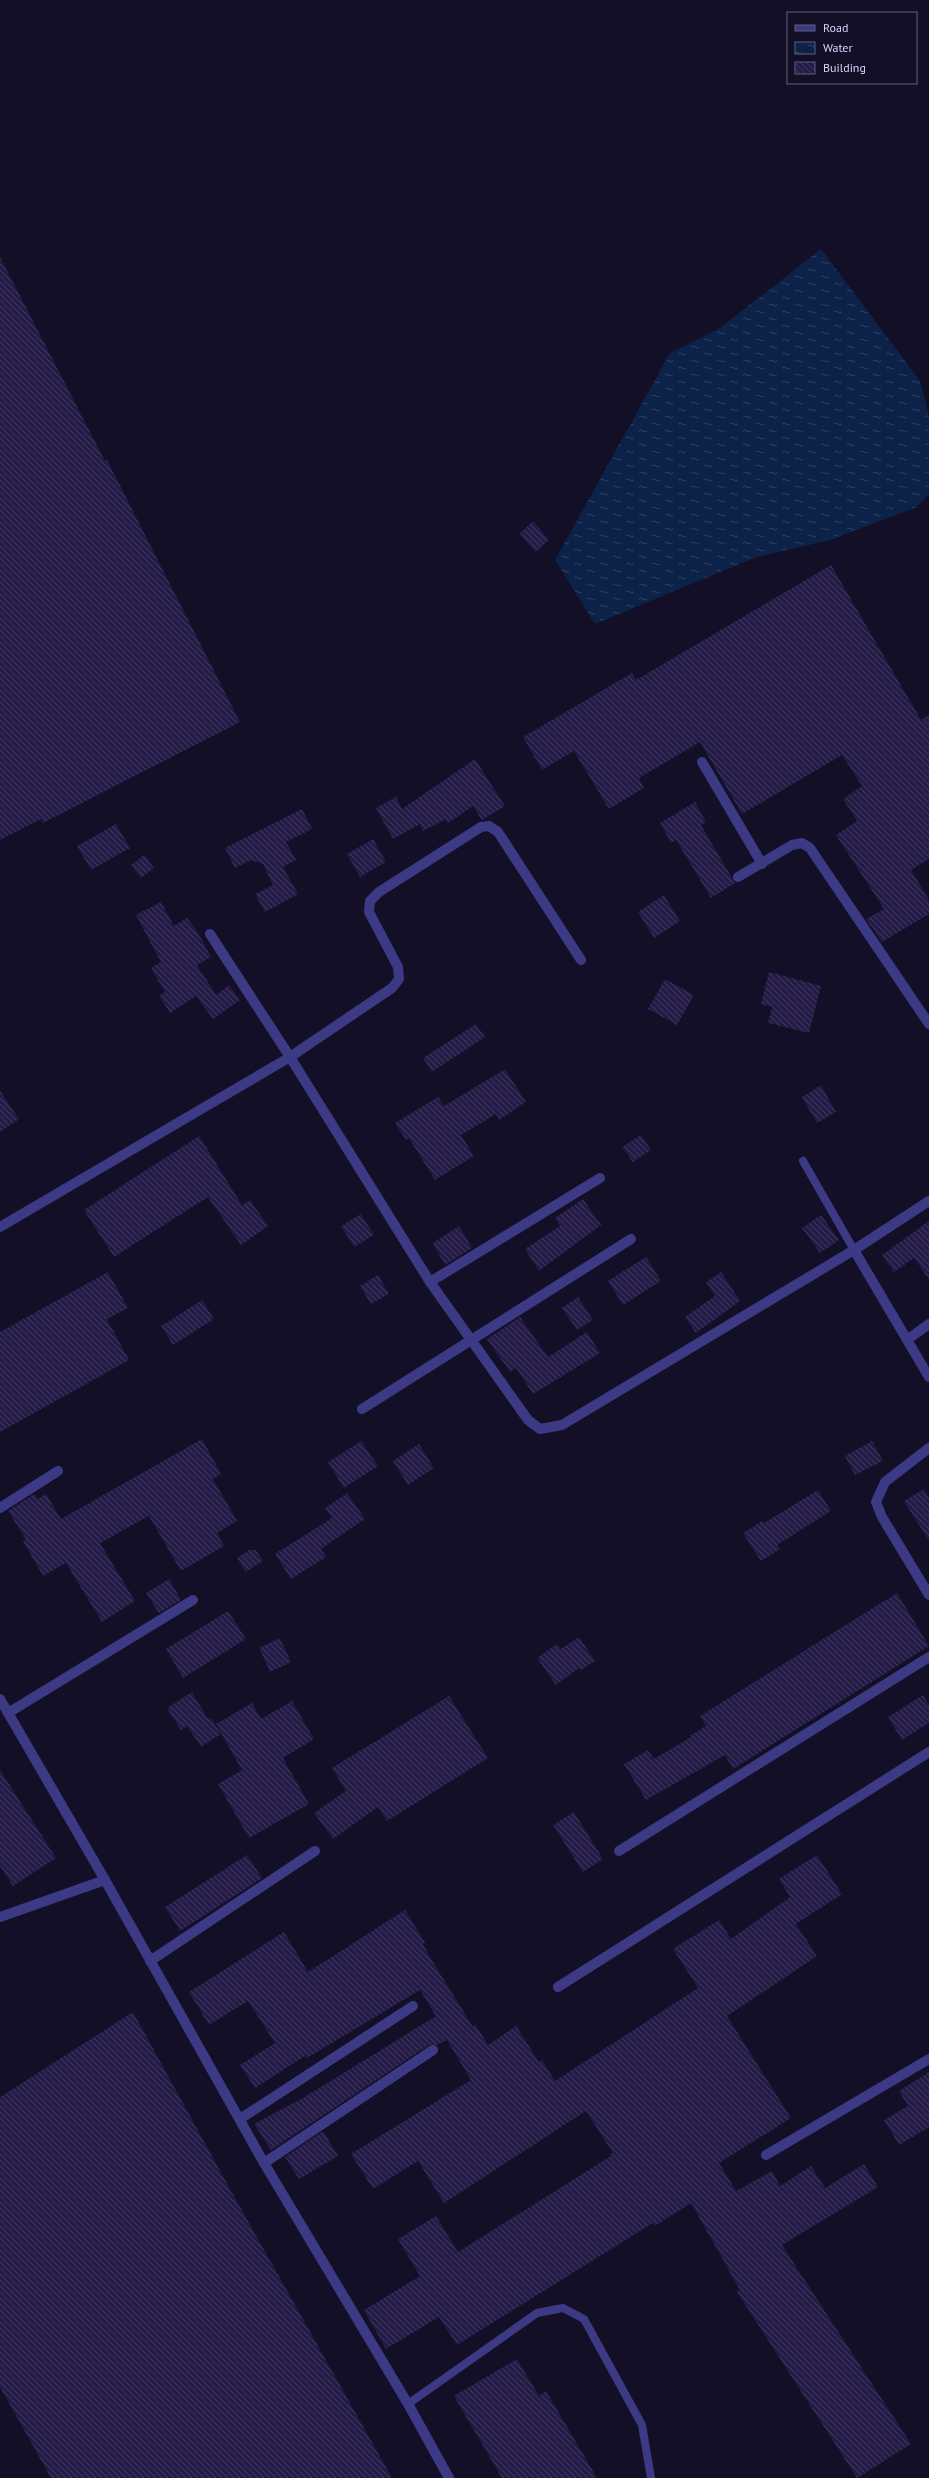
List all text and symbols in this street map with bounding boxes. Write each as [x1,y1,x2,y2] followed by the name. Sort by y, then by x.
[787,12,917,84] legend
[823,20,848,35] text: Road
[823,40,853,55] text: Water
[823,60,866,75] text: Building

